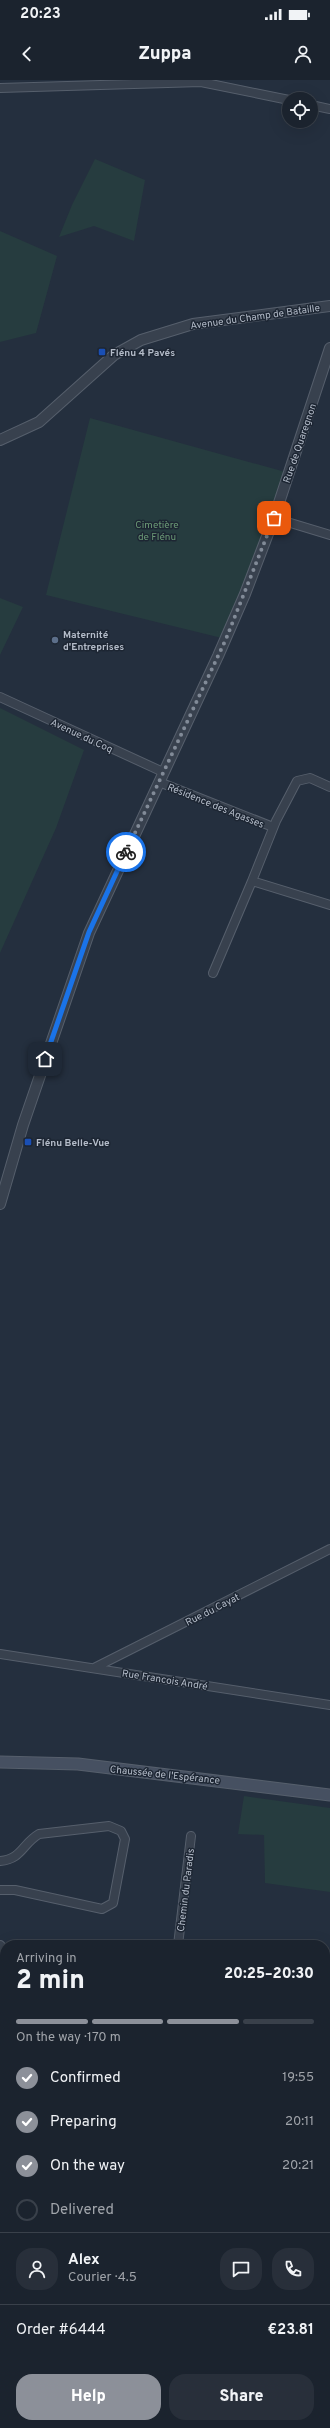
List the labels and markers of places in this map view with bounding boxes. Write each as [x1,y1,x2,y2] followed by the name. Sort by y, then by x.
[97,347,107,357] marker: Flénu 4 Pavés
[110,347,175,360] place label: Flénu 4 Pavés
[257,501,291,535] pin
[63,629,124,654] place label: Maternité d'Entreprises
[50,635,60,645] marker: Maternité d'Entreprises
[28,1042,62,1076] pin
[23,1137,33,1147] marker: Flénu Belle-Vue
[36,1137,110,1150] place label: Flénu Belle-Vue

